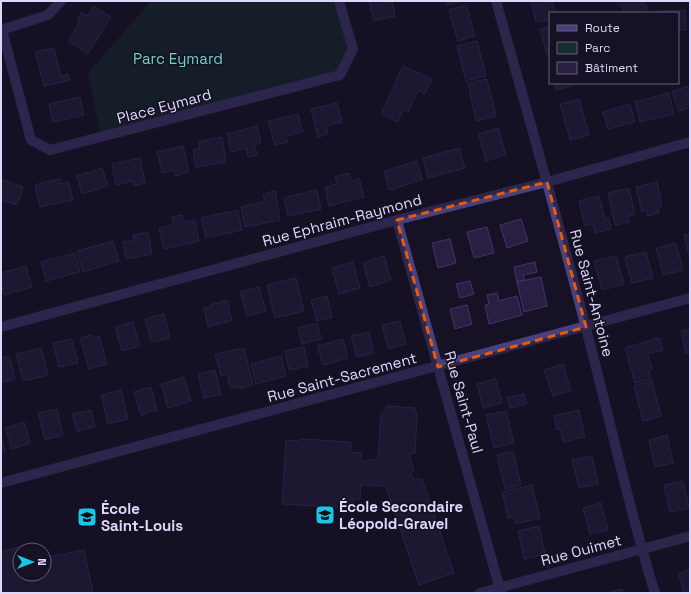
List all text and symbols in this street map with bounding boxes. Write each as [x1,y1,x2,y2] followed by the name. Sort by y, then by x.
[549,12,679,84] legend
[585,20,620,36] text: Route
[585,40,610,56] text: Parc
[133,49,223,68] park label: Parc Eymard
[585,60,638,76] text: Bâtiment
[115,84,213,128] street label: Place Eymard
[260,190,424,250] street label: Rue Ephraim-Raymond
[566,227,618,359] street label: Rue Saint-Antoine
[265,348,419,406] street label: Rue Saint-Sacrement
[440,349,488,455] street label: Rue Saint-Paul
[339,497,464,533] place label: École Secondaire Léopold-Gravel
[101,499,183,535] place label: École Saint-Louis
[314,504,336,526] school or university icon: École Secondaire Léopold-Gravel
[76,506,98,528] school or university icon: École Saint-Louis
[539,530,623,570] street label: Rue Ouimet
[12,542,52,582] north arrow
[35,558,49,566] text: N

